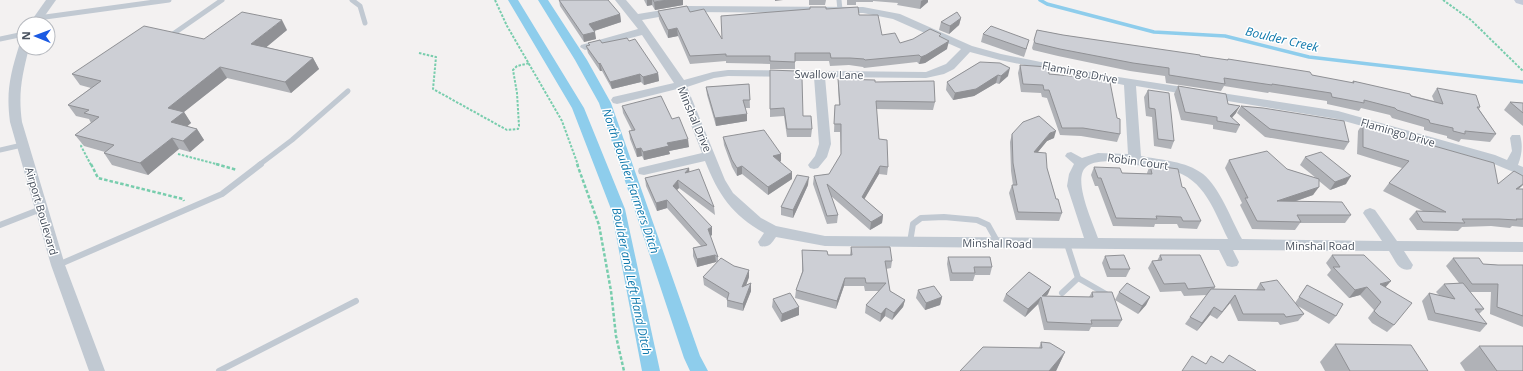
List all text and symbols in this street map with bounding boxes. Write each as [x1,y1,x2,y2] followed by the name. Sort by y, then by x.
[16,16,56,56] north arrow
[1244,22,1321,56] water label: Boulder Creek
[18,31,33,40] text: N
[1041,57,1119,87] street label: Flamingo Drive
[794,66,864,82] street label: Swallow Lane
[674,84,716,154] street label: Minshal Drive
[598,106,664,256] water label: North Boulder Farmers Ditch
[1359,114,1437,150] street label: Flamingo Drive
[1107,149,1169,173] street label: Robin Court
[22,165,62,257] street label: Airport Boulevard
[608,206,656,356] water label: Boulder and Left Hand Ditch
[962,235,1032,251] street label: Minshal Road
[1285,238,1355,253] street label: Minshal Road

